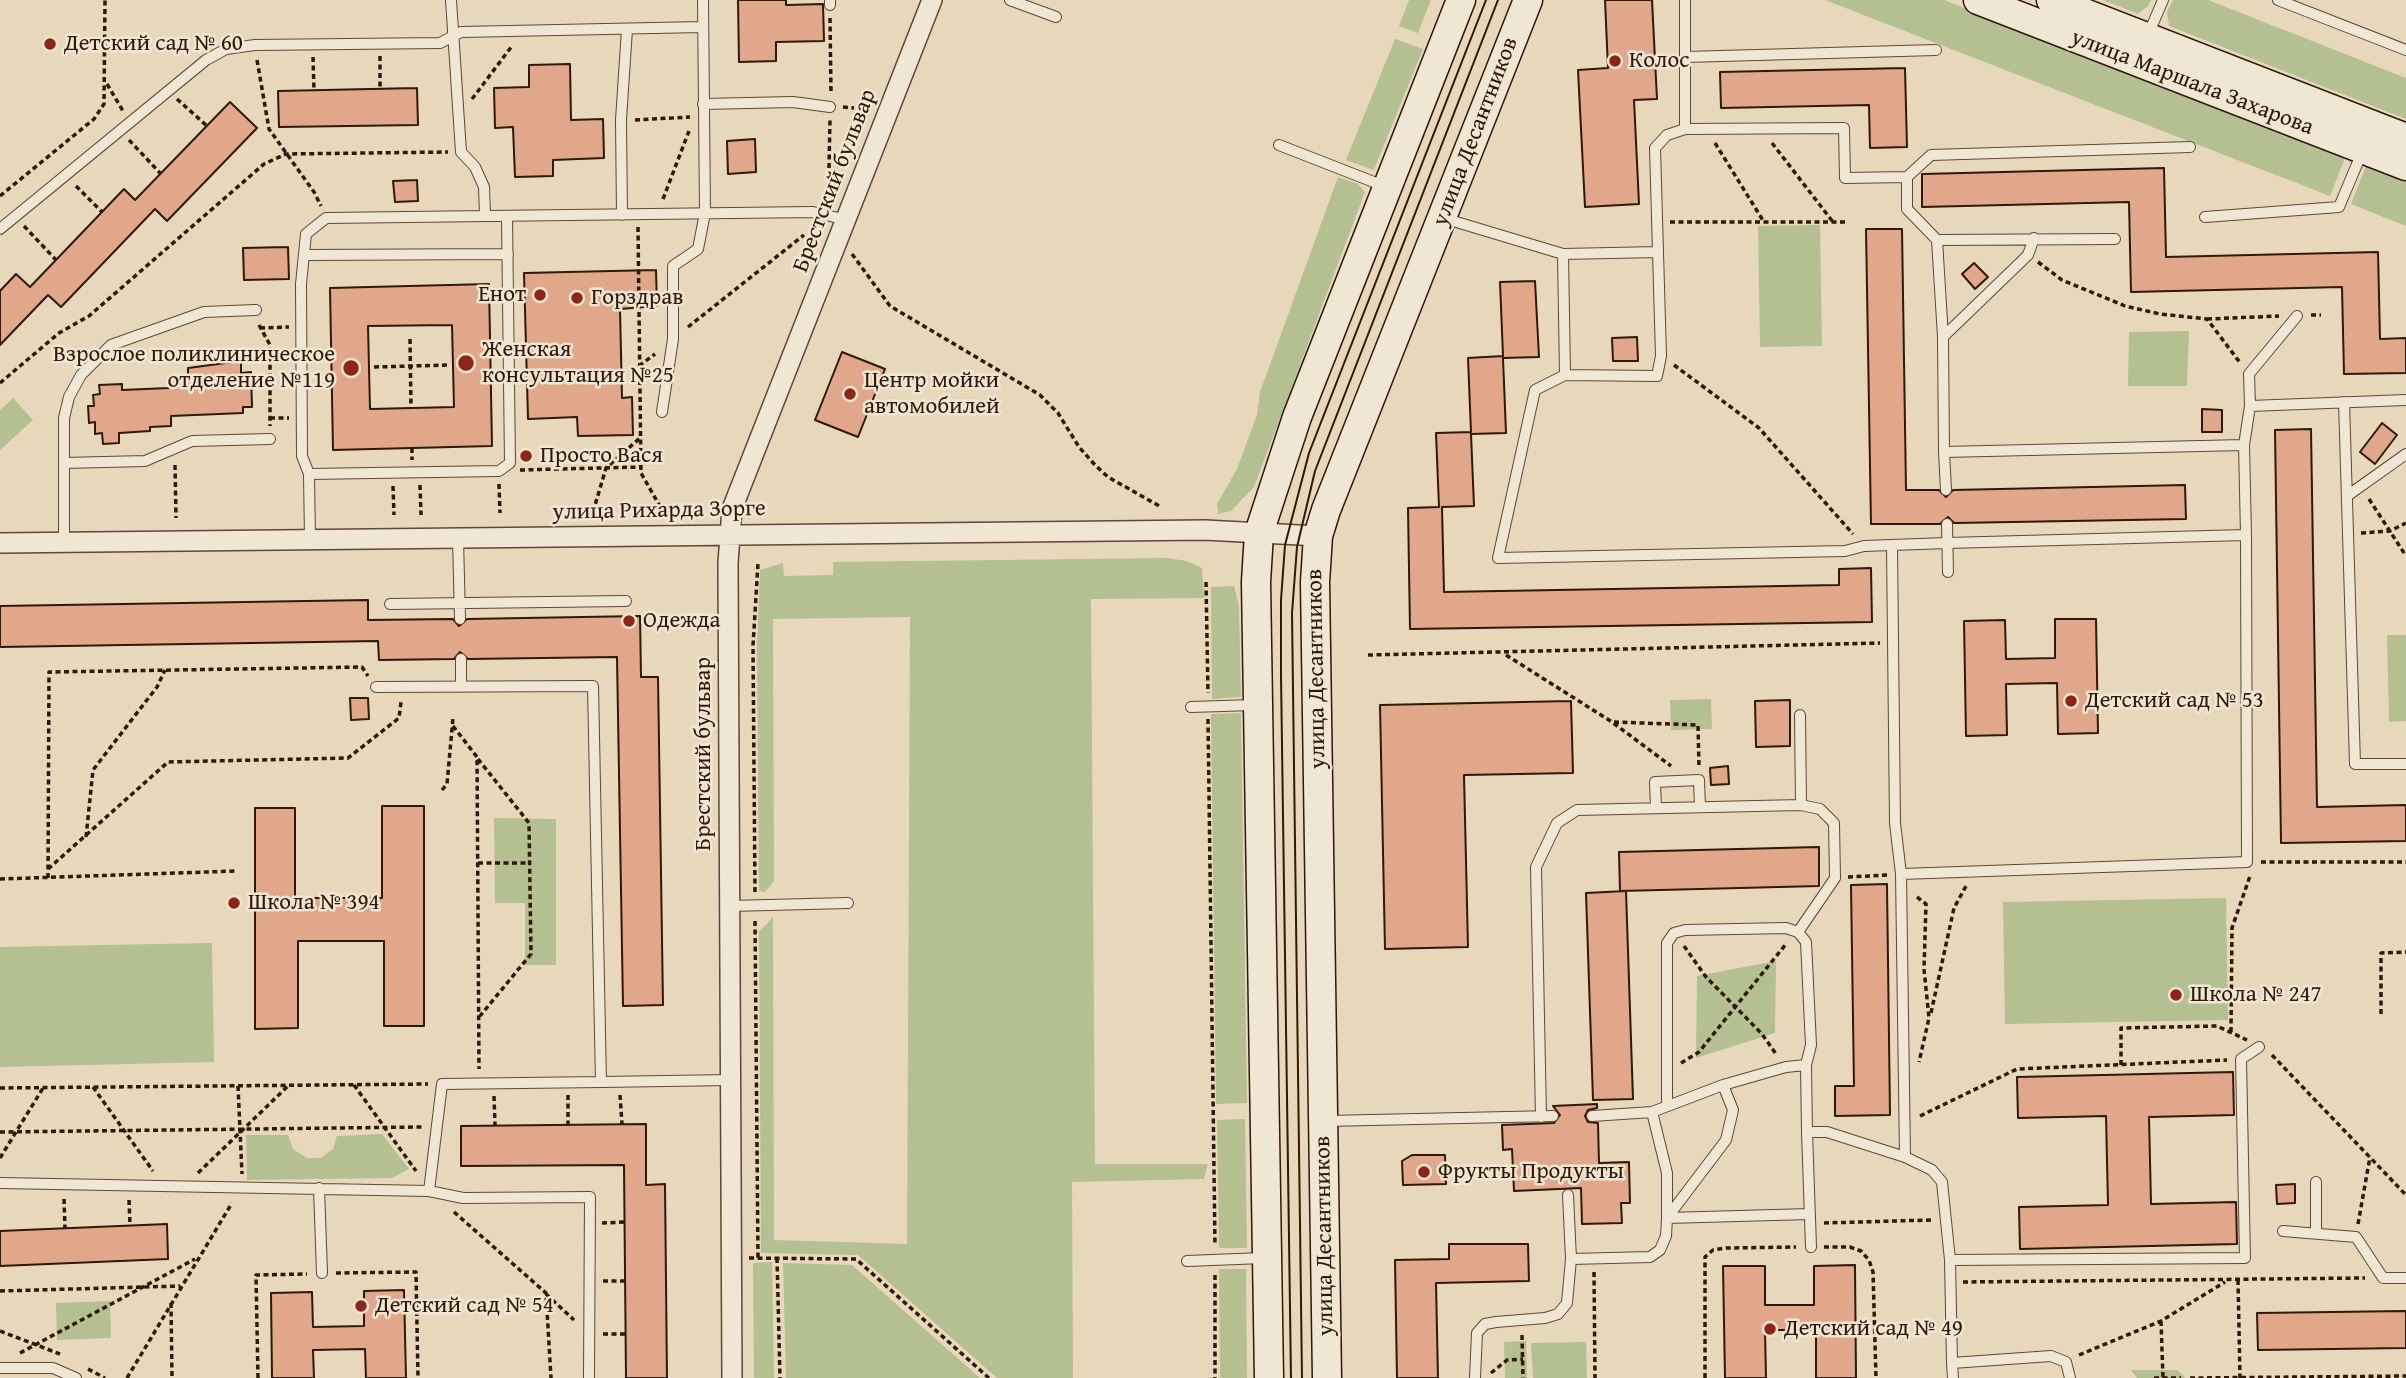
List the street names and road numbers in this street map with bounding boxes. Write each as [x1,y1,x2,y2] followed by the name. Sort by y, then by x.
[2067,24,2317,142] street label: улица Маршала Захарова
[1427,34,1525,230] street label: улица Десантников
[787,86,883,276] street label: Брестский бульвар
[552,495,766,527] street label: улица Рихарда Зорге
[1301,569,1333,769] street label: улица Десантников
[690,657,718,851] street label: Брестский бульвар
[1309,1136,1341,1336] street label: улица Десантников

